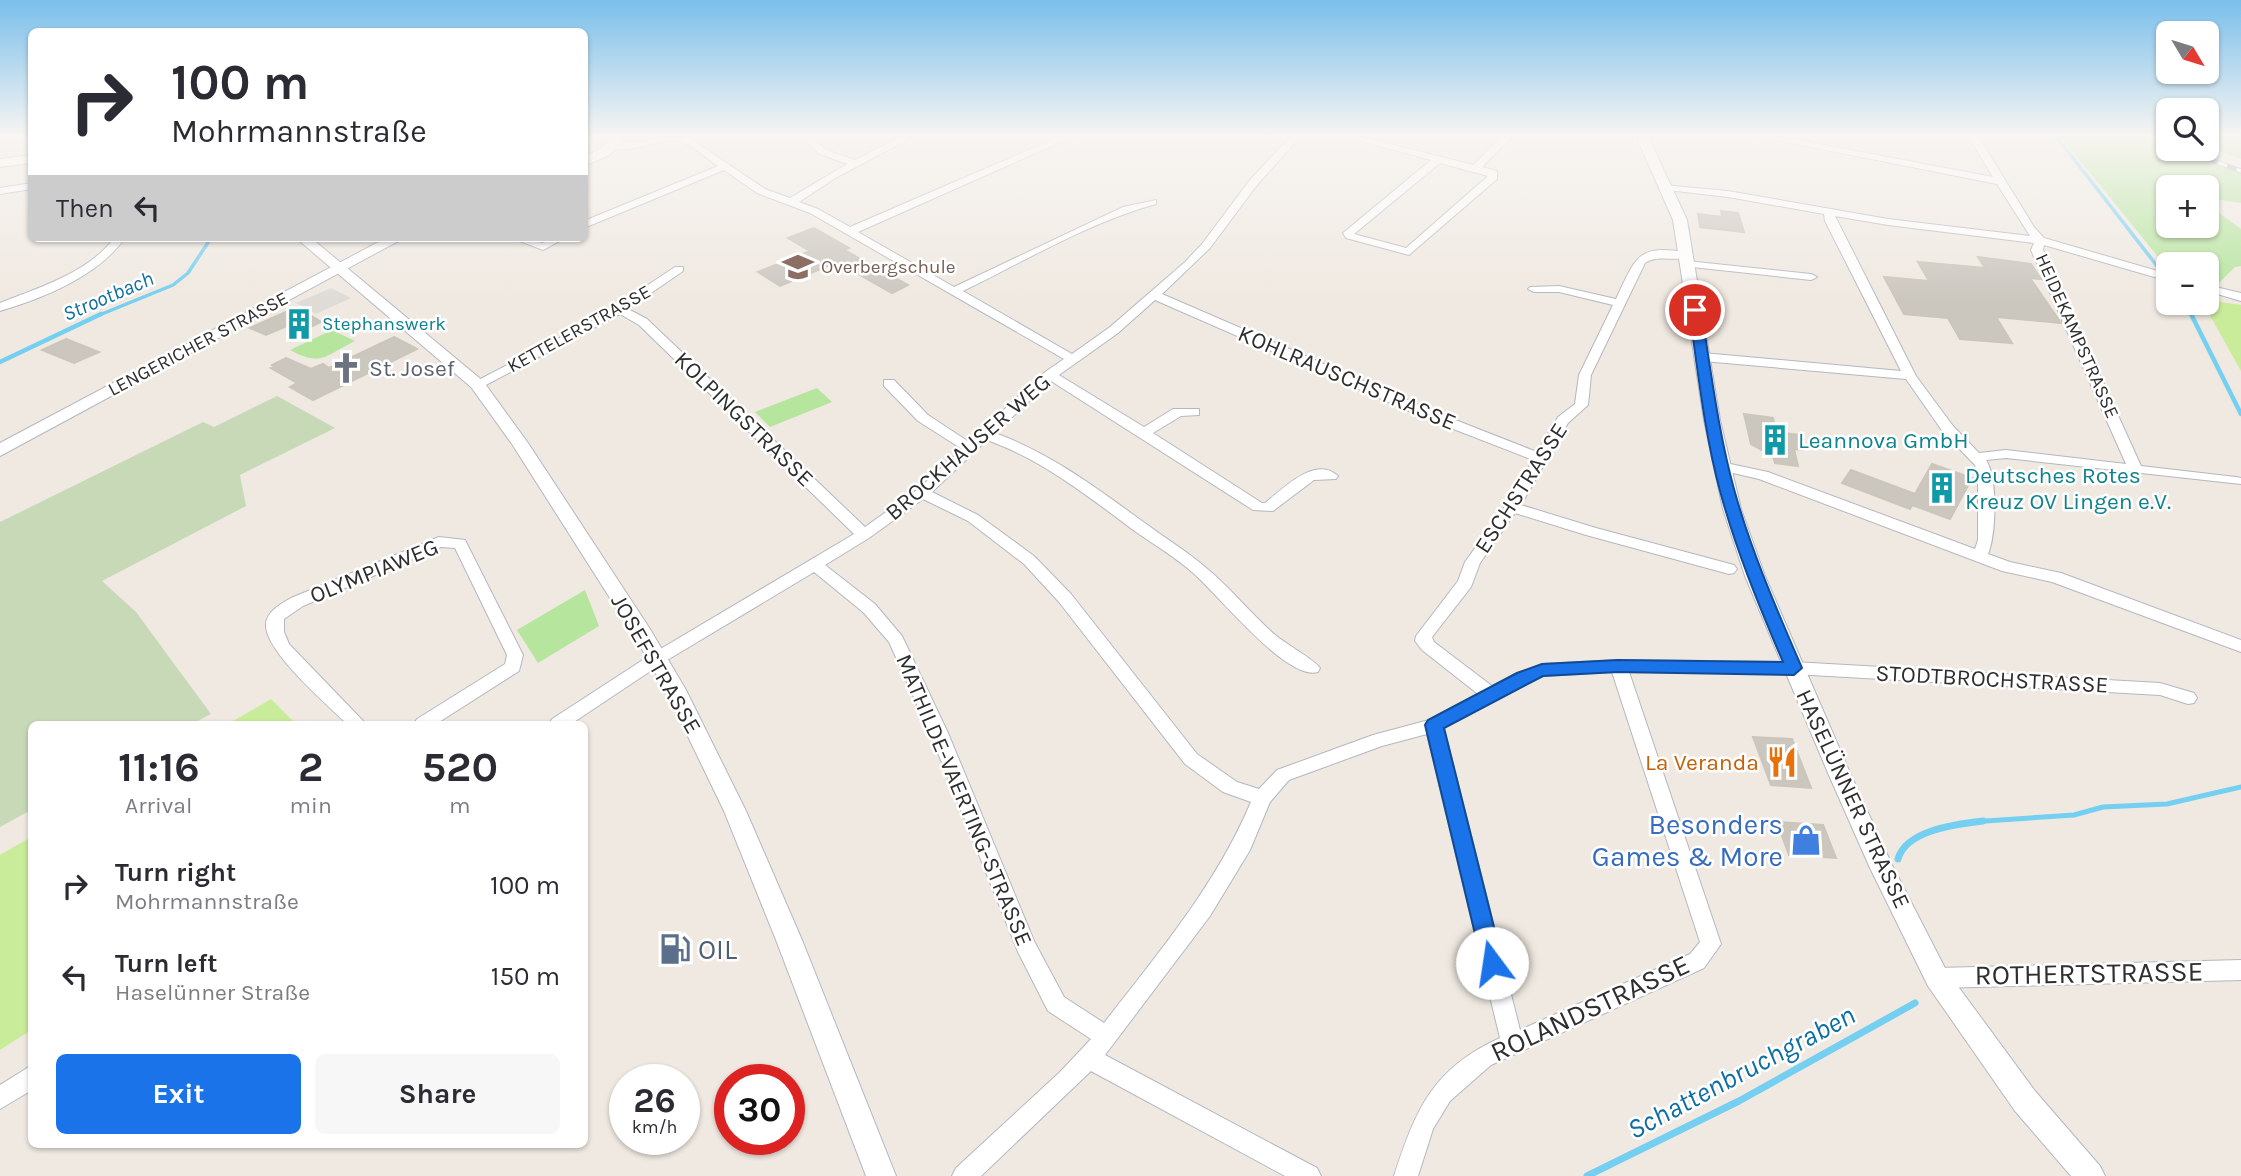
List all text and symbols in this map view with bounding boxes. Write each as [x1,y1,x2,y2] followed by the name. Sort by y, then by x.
[2156,21,2219,84] north arrow
[2156,21,2219,315] map controls
[171,54,309,111] text: 100 m
[56,56,147,147] icon: right
[2156,98,2219,161] button: search
[171,113,427,150] text: Mohrmannstraße
[2156,175,2219,238] button: +
[128,189,166,227] icon: left
[56,193,114,224] text: Then
[781,250,815,284] school or university icon: Overbergschule
[2031,250,2123,422] street label: HEIDEKAMPSTRASSE
[2156,252,2219,315] button: −
[821,256,956,278] place label: Overbergschule
[59,266,157,326] water label: Strootbach
[1665,280,1725,340] pin
[504,281,654,377] street label: KETTELERSTRASSE
[104,287,292,401] street label: LENGERICHER STRASSE
[1676,291,1714,329] icon: arrive
[282,307,316,341] building icon: Stephanswerk
[322,313,446,335] place label: Stephanswerk
[1234,320,1460,436] street label: KOHLRAUSCHSTRASSE
[669,346,819,492] street label: KOLPINGSTRASSE
[329,351,363,385] church icon: St. Josef
[369,355,455,382] place label: St. Josef
[880,368,1056,526] street label: BROCKHAUSER WEG
[1469,418,1573,558] street label: ESCHSTRASSE
[1758,423,1792,457] building icon: Leannova GmbH
[1798,427,1969,454] place label: Leannova GmbH
[1965,462,2171,515] place label: Deutsches Rotes Kreuz OV Lingen e.V.
[1925,471,1959,505] building icon: Deutsches Rotes Kreuz OV Lingen e.V.
[306,533,442,609] street label: OLYMPIAWEG
[605,589,707,739] street label: JOSEFSTRASSE
[890,650,1038,950] street label: MATHILDE-VAERTING-STRASSE
[1875,659,2109,699] street label: STODTBROCHSTRASSE
[1790,685,1916,913] street label: HASELÜNNER STRASSE
[118,742,200,792] text: 11:16
[298,742,323,792] text: 2
[422,742,498,792] text: 520
[1765,745,1799,779] restaurant icon: La Veranda
[1645,749,1759,776] place label: La Veranda
[125,792,192,819] text: Arrival
[290,792,332,819] text: min
[449,792,471,819] text: m
[1592,808,1783,873] place label: Besonders Games & More
[1789,823,1823,857] shop icon: Besonders Games & More
[115,857,236,888] text: Turn right
[56,867,94,905] icon: right
[490,870,560,901] text: 100 m
[115,888,299,915] text: Mohrmannstraße
[1455,926,1529,1000] position arrow
[658,932,692,966] fuel station icon: OIL
[698,933,737,966] place label: OIL
[1485,947,1695,1069] street label: ROLANDSTRASSE
[115,948,217,979] text: Turn left
[1974,955,2204,991] street label: ROTHERTSTRASSE
[56,958,94,996] icon: left
[491,961,560,992] text: 150 m
[115,979,310,1006] text: Haselünner Straße
[1621,998,1861,1146] water label: Schattenbruchgraben
[56,1054,301,1134] button: Exit
[315,1054,560,1134] button: Share
[714,1064,805,1155] speed limit sign: 30
[633,1080,676,1121] text: 26
[632,1116,677,1138] text: km/h

